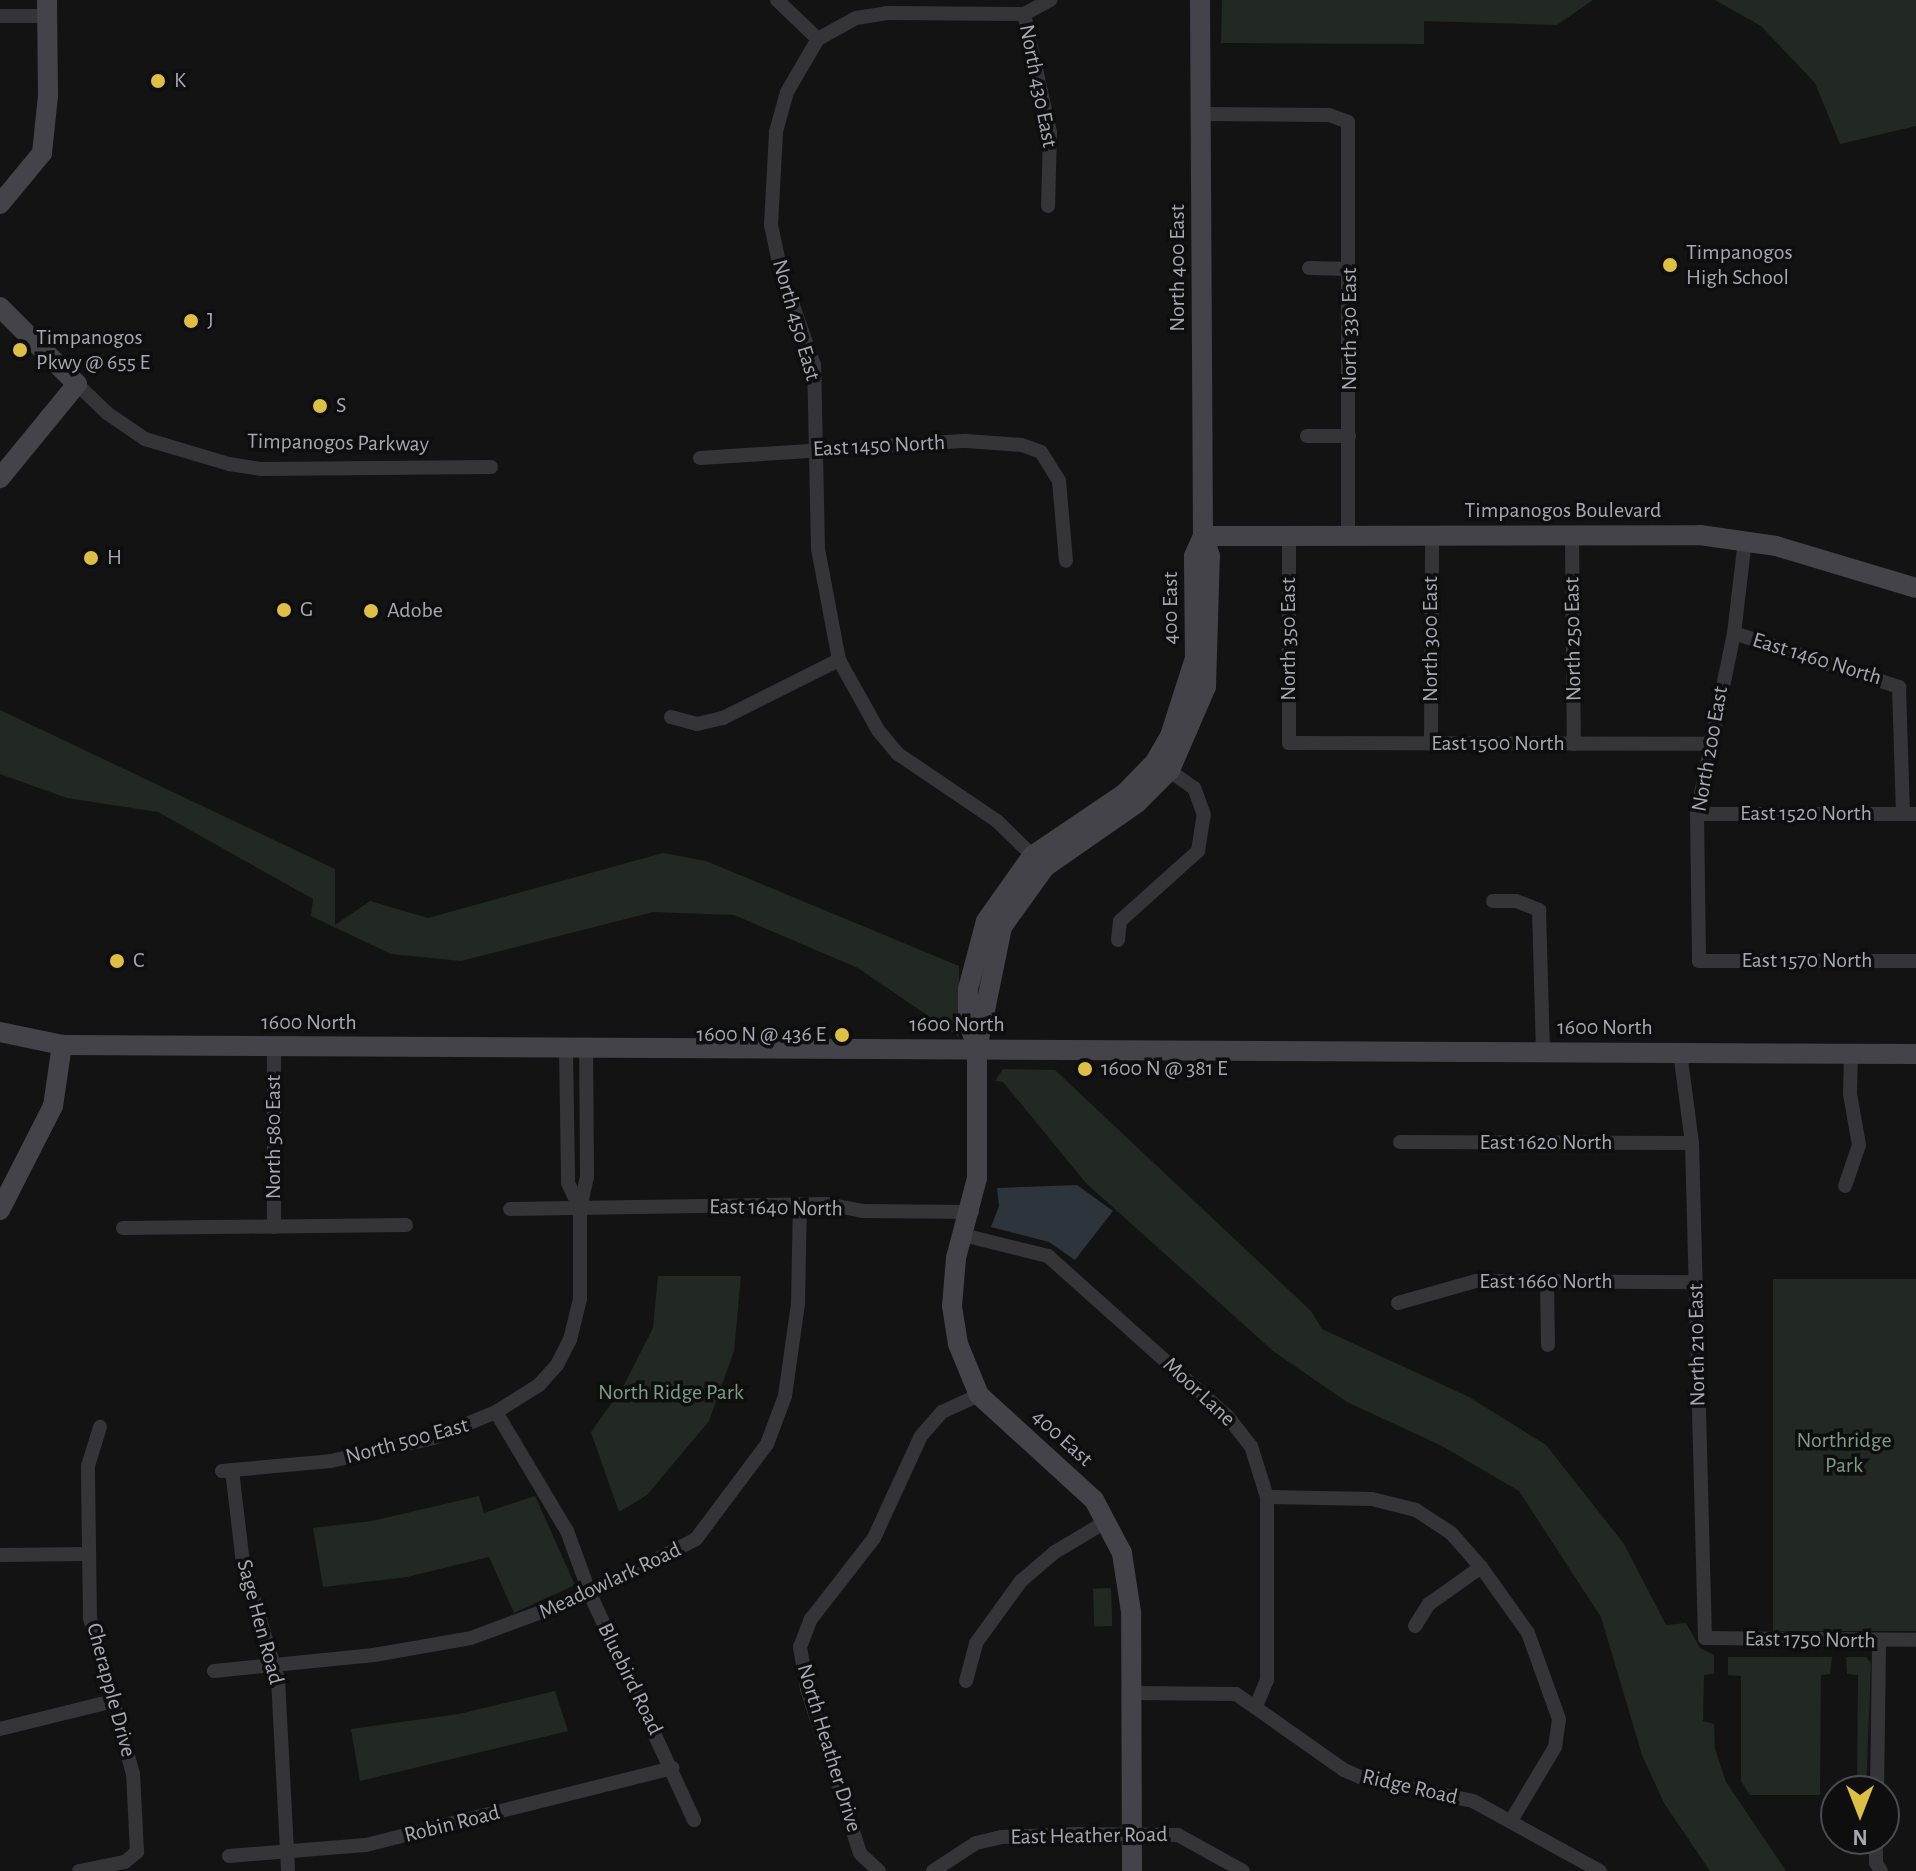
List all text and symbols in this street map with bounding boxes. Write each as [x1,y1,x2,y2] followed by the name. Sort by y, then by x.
[1013,22,1063,150] street label: North 430 East
[174,68,186,94] place label: K
[149,72,167,90] marker: K
[1165,204,1191,332] street label: North 400 East
[1686,239,1793,290] place label: Timpanogos High School
[766,256,826,384] street label: North 450 East
[1661,256,1679,274] marker: Timpanogos High School
[1337,267,1363,391] street label: North 330 East
[207,308,214,334] place label: J
[182,312,200,330] marker: J
[36,324,150,376] place label: Timpanogos Pkwy @ 655 E
[11,341,29,359] marker: Timpanogos Pkwy @ 655 E
[336,393,346,419] place label: S
[311,397,329,415] marker: S
[247,428,429,458] street label: Timpanogos Parkway
[812,429,946,463] street label: East 1450 North
[1465,498,1661,524] street label: Timpanogos Boulevard
[107,545,122,571] place label: H
[82,549,100,567] marker: H
[1158,572,1184,644] street label: 400 East
[1418,576,1444,702] street label: North 300 East
[1276,577,1302,701] street label: North 350 East
[1559,577,1587,701] street label: North 250 East
[300,597,313,623] place label: G
[387,598,443,624] place label: Adobe
[275,601,293,619] marker: G
[362,602,380,620] marker: Adobe
[1749,627,1885,691] street label: East 1460 North
[1686,684,1734,814] street label: North 200 East
[1431,731,1565,757] street label: East 1500 North
[1740,801,1872,827] street label: East 1520 North
[133,948,144,974] place label: C
[1741,948,1873,974] street label: East 1570 North
[108,952,126,970] marker: C
[261,1010,357,1036] street label: 1600 North
[909,1012,1005,1038] street label: 1600 North
[1557,1015,1653,1041] street label: 1600 North
[697,1022,826,1048] place label: 1600 N @ 436 E
[833,1026,851,1044] marker: 1600 N @ 436 E
[1101,1056,1227,1082] place label: 1600 N @ 381 E
[1076,1060,1094,1078] marker: 1600 N @ 381 E
[261,1075,287,1199] street label: North 580 East
[1479,1130,1613,1156] street label: East 1620 North
[709,1194,843,1222] street label: East 1640 North
[1479,1269,1613,1295] street label: East 1660 North
[1683,1283,1711,1407] street label: North 210 East
[1157,1352,1241,1432] street label: Moor Lane
[598,1380,744,1406] park label: North Ridge Park
[1026,1404,1098,1472] street label: 400 East
[343,1412,471,1470] street label: North 500 East
[1796,1427,1892,1478] park label: Northridge Park
[535,1537,685,1625] street label: Meadowlark Road
[231,1557,289,1687] street label: Sage Hen Road
[592,1619,668,1739] street label: Bluebird Road
[80,1620,142,1760] street label: Cherapple Drive
[1744,1626,1876,1654] street label: East 1750 North
[791,1661,867,1835] street label: North Heather Drive
[1360,1763,1460,1811] street label: Ridge Road
[1820,1775,1900,1855] north arrow
[401,1799,503,1849] street label: Robin Road
[1010,1821,1168,1851] street label: East Heather Road
[1852,1826,1868,1848] text: N

